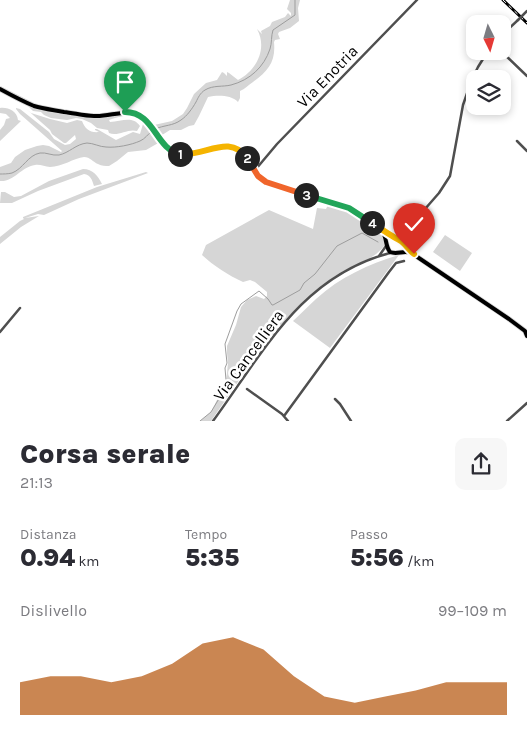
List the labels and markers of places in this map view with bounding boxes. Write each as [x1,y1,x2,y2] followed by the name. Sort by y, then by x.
[104,61,146,112] pin
[168,142,192,166] pin: 1
[234,146,260,170] pin: 2
[294,182,318,208] pin: 3
[393,203,435,254] pin
[360,210,384,236] pin: 4

